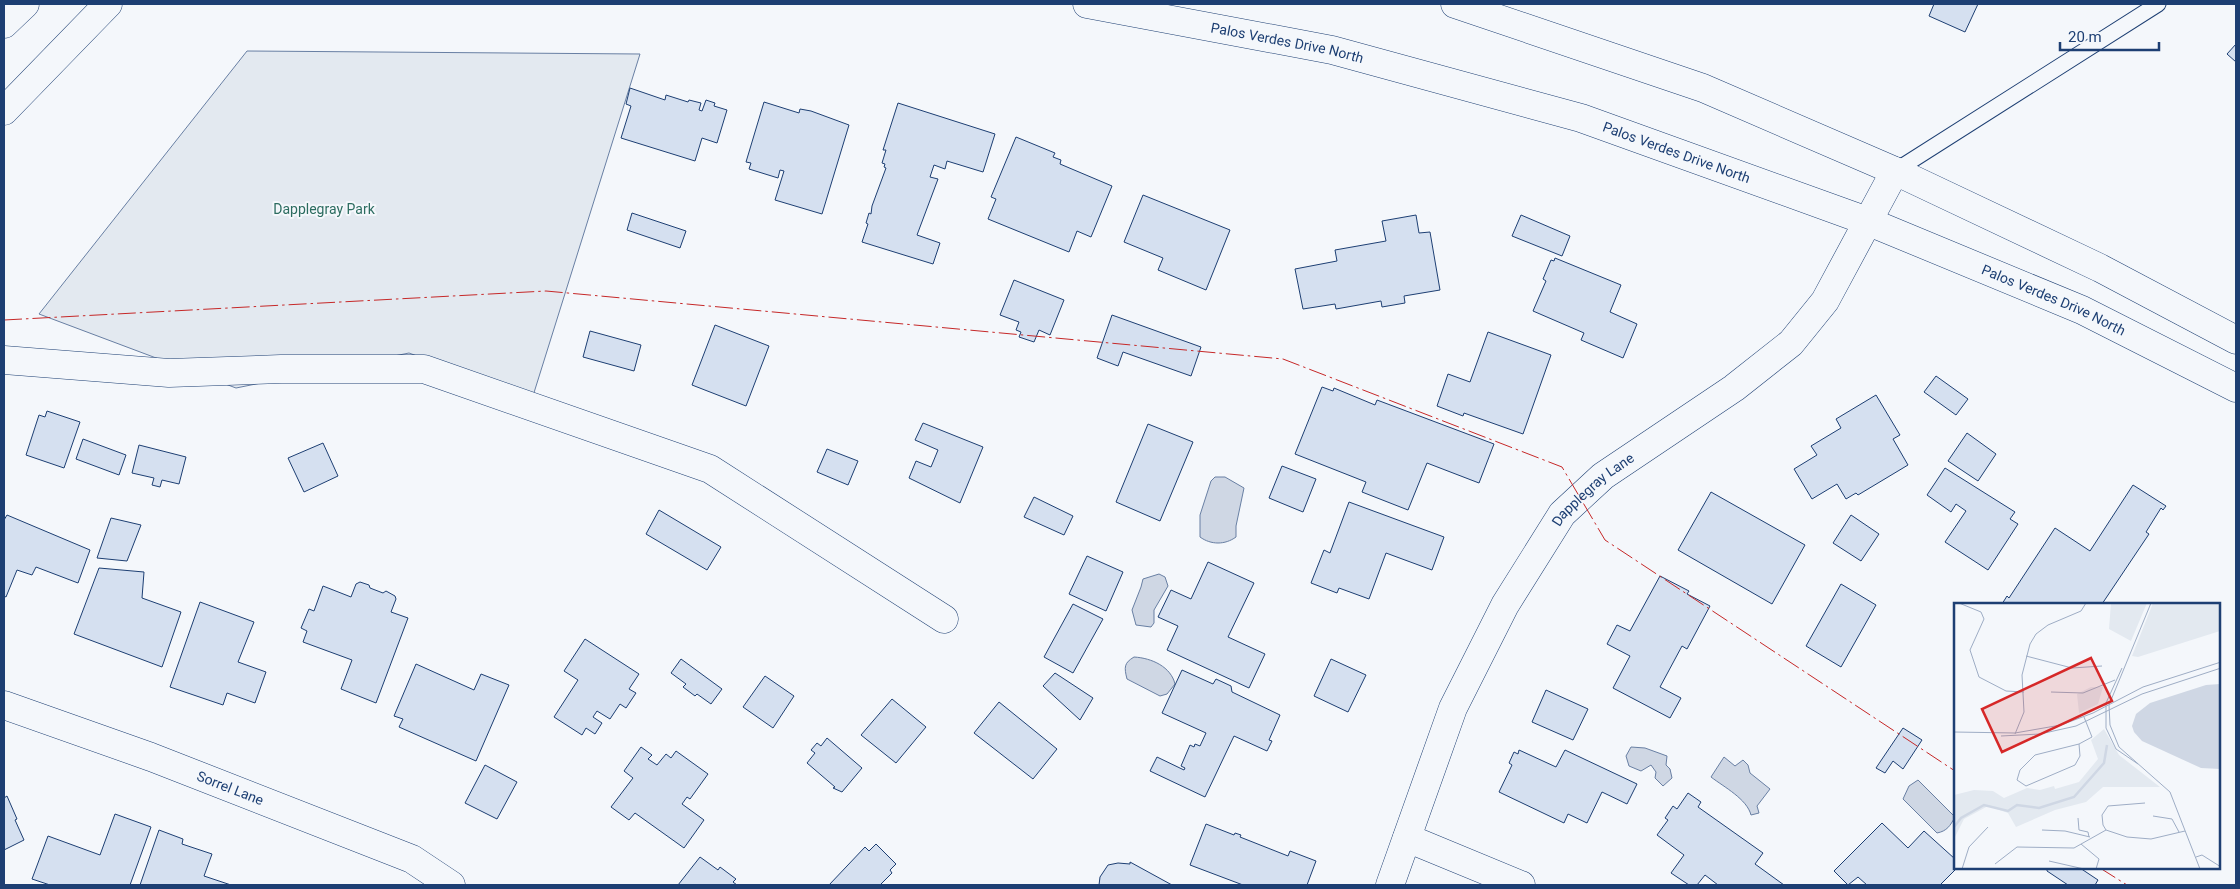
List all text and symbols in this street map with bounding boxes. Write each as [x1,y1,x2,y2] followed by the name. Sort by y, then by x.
[1210,19,1365,66] street label: Palos Verdes Drive North
[2060,20,2159,52] scale bar
[2068,28,2102,46] text: 20 m
[1601,119,1753,186] street label: Palos Verdes Drive North
[273,201,376,217] park label: Dapplegray Park
[1979,261,2128,339] street label: Palos Verdes Drive North
[1549,450,1637,529] street label: Dapplegray Lane
[1954,603,2220,869] inset map
[195,768,266,808] street label: Sorrel Lane

